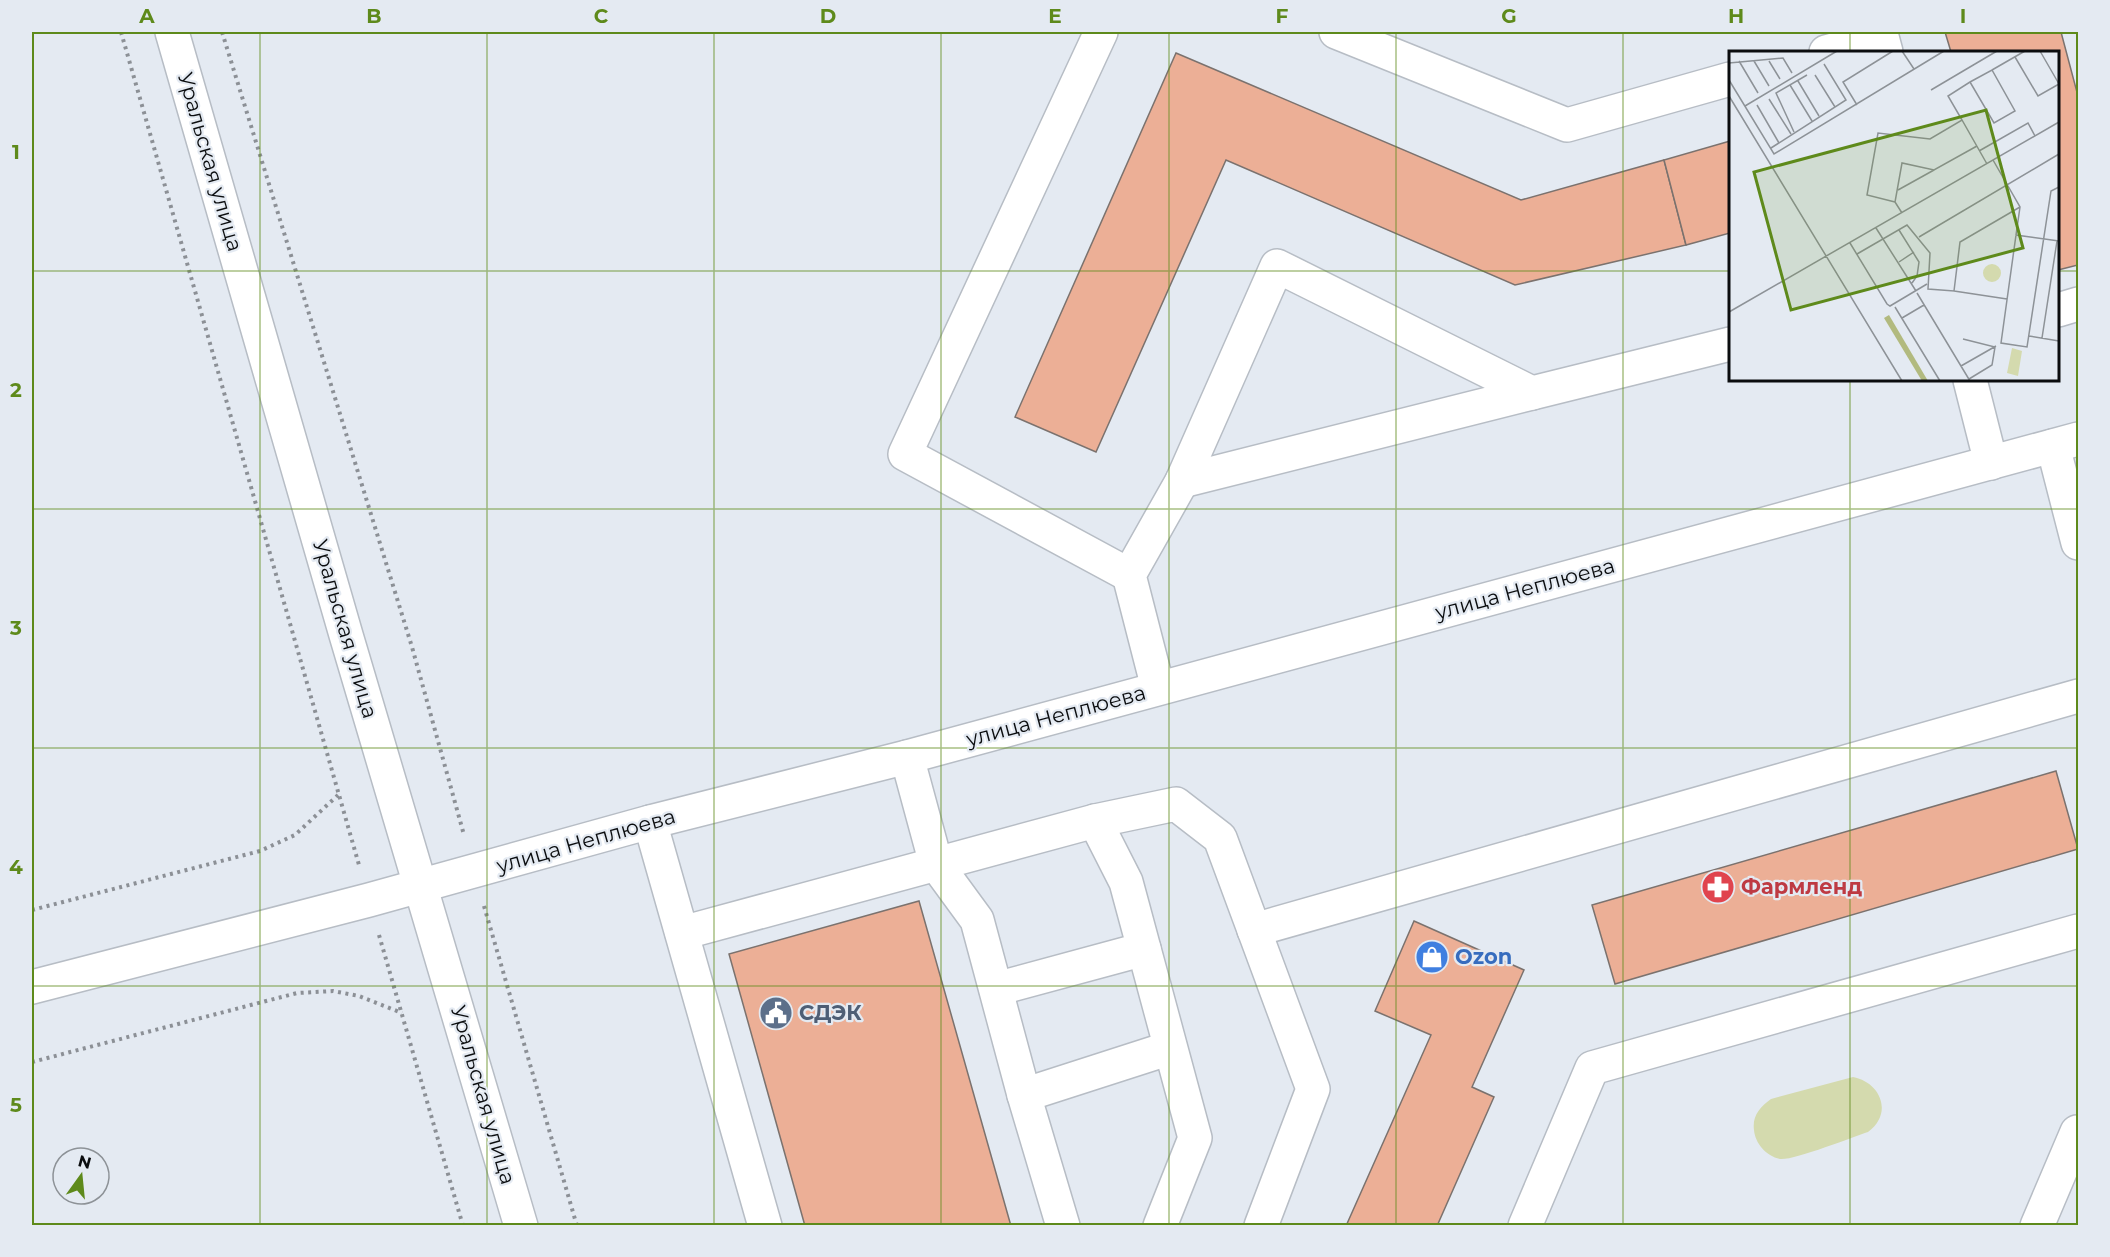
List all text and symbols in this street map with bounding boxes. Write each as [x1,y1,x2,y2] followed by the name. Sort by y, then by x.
[138,4,155,28] text: A
[366,4,382,28] text: B
[594,4,609,28] text: C
[820,4,836,28] text: D
[1048,4,1062,28] text: E
[1276,4,1289,28] text: F
[1501,4,1517,28] text: G
[1728,4,1744,28] text: H
[1960,4,1966,28] text: I
[1729,51,2059,381] inset map
[173,69,248,254] street label: Уральская улица
[12,140,20,164] text: 1
[10,378,22,402] text: 2
[308,536,383,721] street label: Уральская улица
[1431,553,1617,625] street label: улица Неплюева
[9,616,22,640] text: 3
[962,680,1148,752] street label: улица Неплюева
[493,803,678,878] street label: улица Неплюева
[9,855,23,879] text: 4
[1700,869,1736,905] pharmacy icon: Фармленд
[1741,874,1862,899] place label: Фармленд
[1414,939,1450,975] shop icon: Ozon
[1455,944,1512,969] place label: Ozon
[758,995,794,1031] public building icon: СДЭК
[799,1000,862,1025] place label: СДЭК
[446,1002,521,1187] street label: Уральская улица
[10,1093,22,1117] text: 5
[51,1146,111,1206] north arrow
[76,1151,93,1173] text: N

